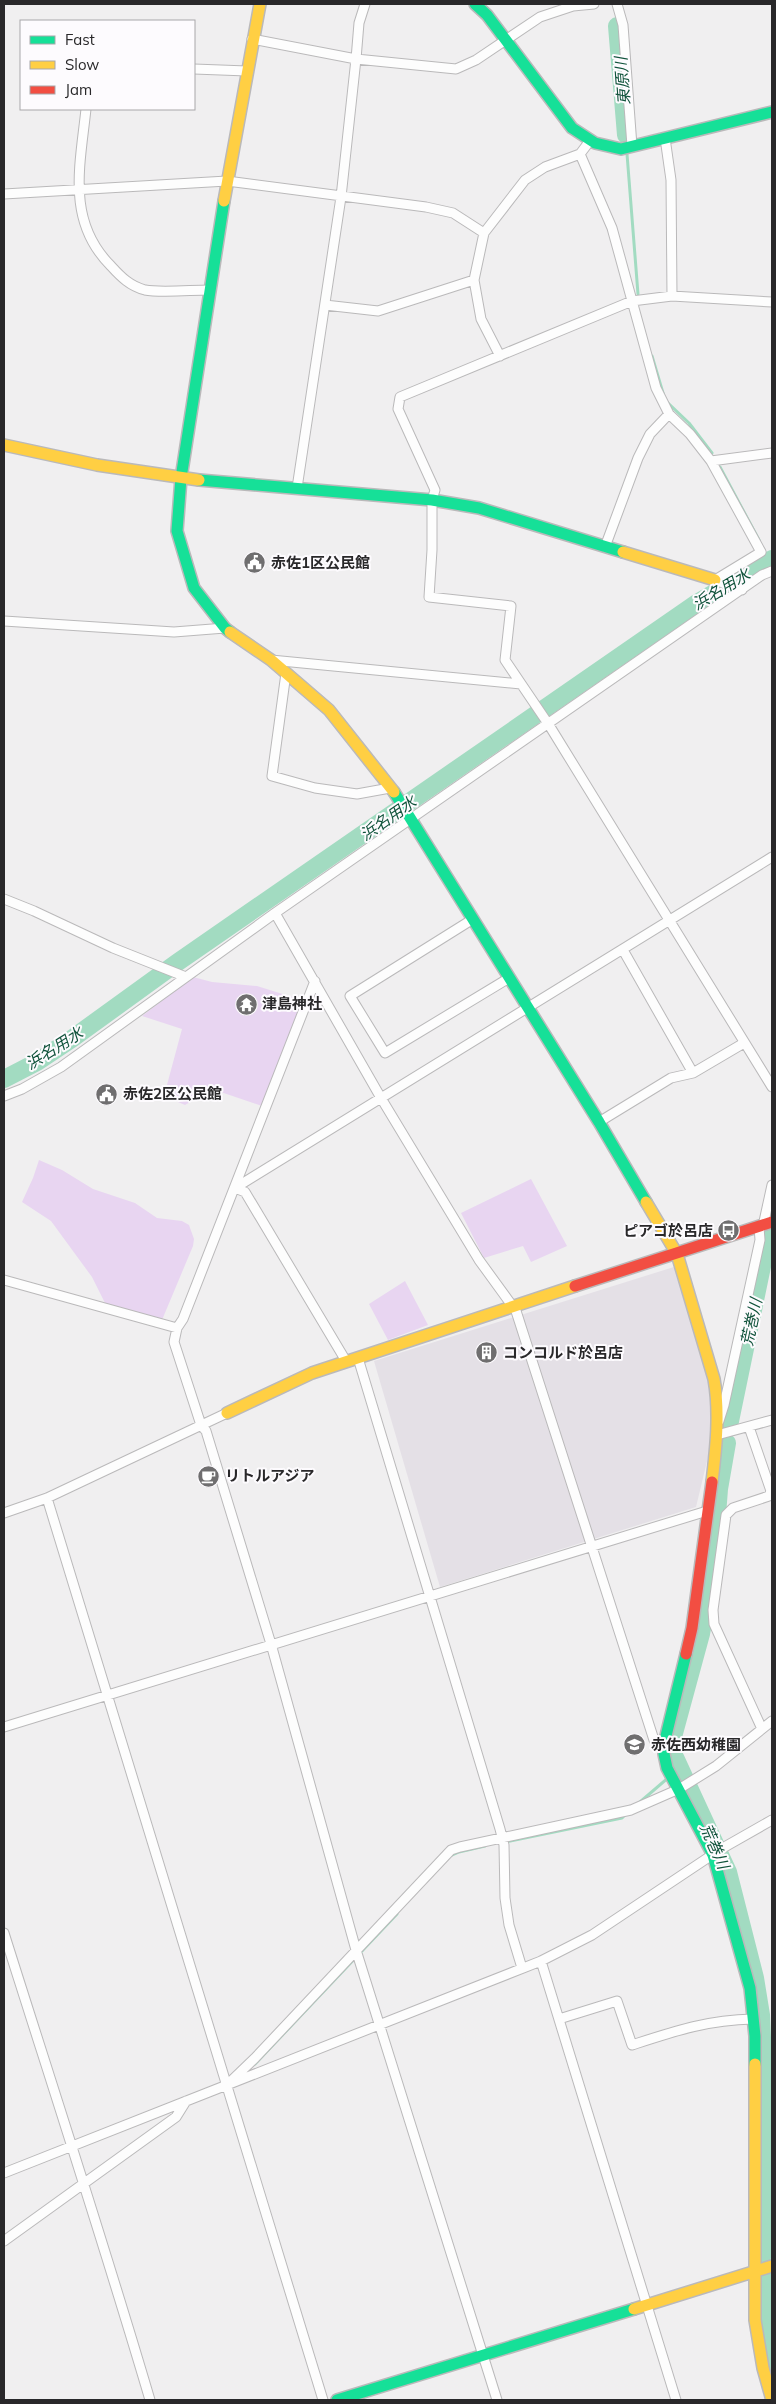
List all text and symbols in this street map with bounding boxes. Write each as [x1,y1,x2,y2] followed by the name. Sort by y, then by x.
[20,20,195,110] legend
[65,30,95,49] text: Fast
[610,54,634,106] water label: 東原川
[65,55,99,74] text: Slow
[65,80,92,99] text: Jam
[243,551,267,575] public building icon: 赤佐1区公民館
[271,553,370,572] place label: 赤佐1区公民館
[688,563,755,614] water label: 浜名用水
[356,790,422,845] water label: 浜名用水
[234,992,258,1016] temple icon: 津島神社
[262,994,322,1013] place label: 津島神社
[22,1022,88,1073] water label: 浜名用水
[95,1082,119,1106] public building icon: 赤佐2区公民館
[123,1084,222,1103] place label: 赤佐2区公民館
[717,1219,741,1243] bus stop icon: ピアゴ於呂店
[623,1221,713,1240] place label: ピアゴ於呂店
[736,1294,766,1348] water label: 荒巻川
[475,1341,499,1365] building icon: コンコルド於呂店
[503,1343,623,1362] place label: コンコルド於呂店
[197,1464,221,1488] cafe icon: リトルアジア
[225,1466,314,1485] place label: リトルアジア
[623,1733,647,1757] school or university icon: 赤佐西幼稚園
[651,1735,741,1754] place label: 赤佐西幼稚園
[696,1820,735,1874] water label: 荒巻川

